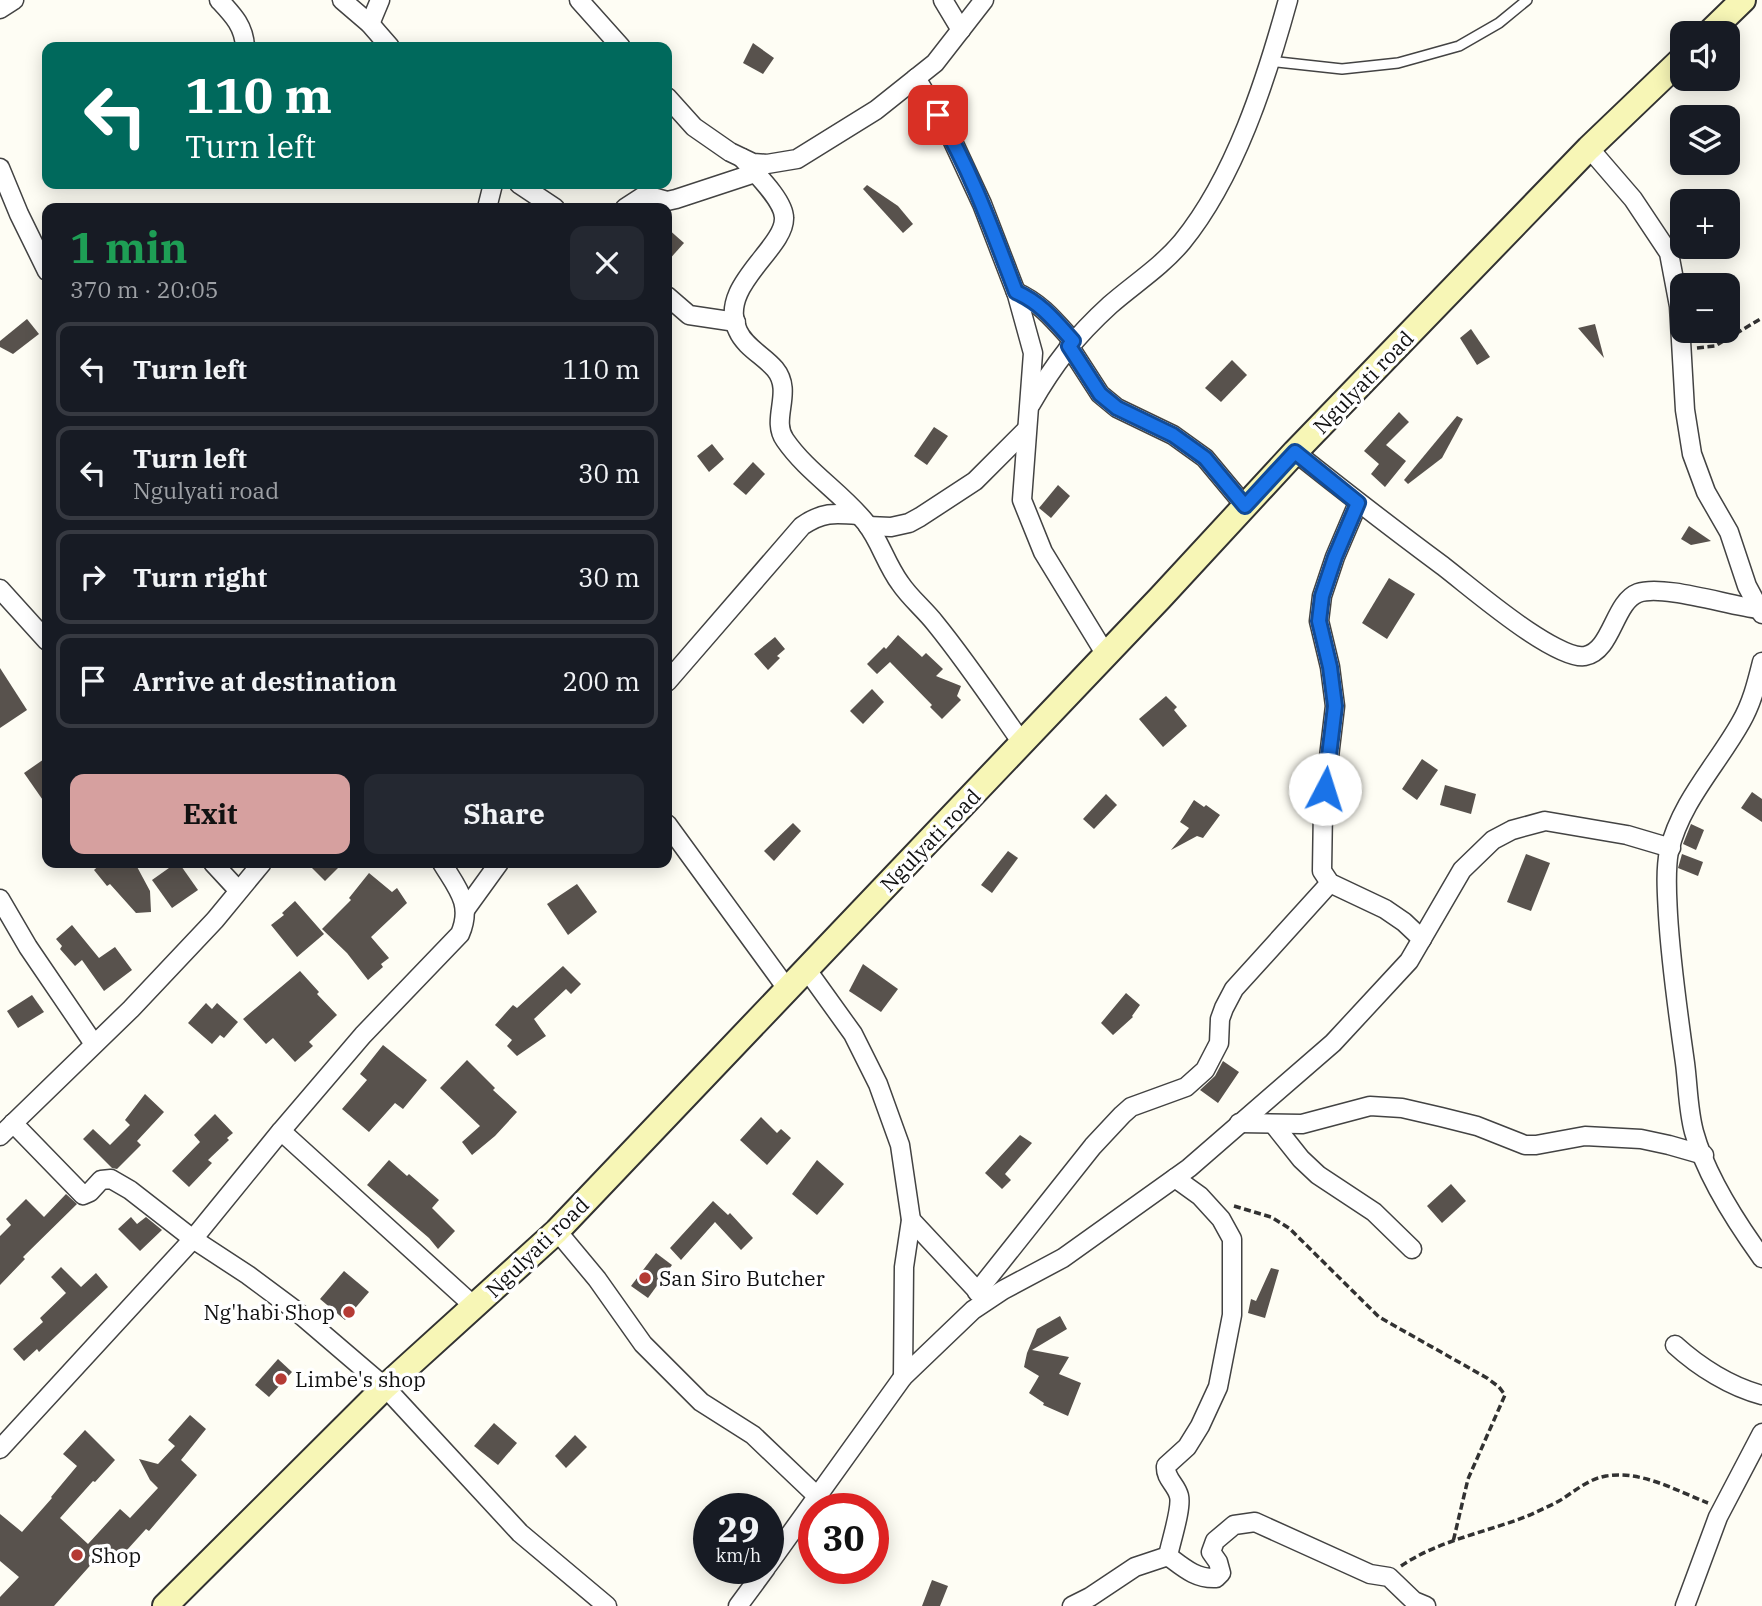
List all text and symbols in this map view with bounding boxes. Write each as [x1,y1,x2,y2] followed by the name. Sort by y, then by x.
[1670,21,1740,343] map controls
[1670,21,1740,91] button: sound
[185,63,332,126] text: 110 m
[70,70,161,161] icon: left
[908,85,968,145] pin
[919,96,957,134] icon: arrive
[1670,105,1740,175] button: layers
[185,125,316,167] text: Turn left
[1670,189,1740,259] button: +
[70,220,188,275] text: 1 min
[570,226,644,300] button: close
[1670,273,1740,343] button: −
[70,274,219,304] text: 370 m · 20:05
[1307,324,1420,440] street label: Ngulyati road
[74,350,112,388] icon: left
[133,352,247,386] text: Turn left
[562,352,640,386] text: 110 m
[133,441,247,475] text: Turn left
[74,454,112,492] icon: left
[578,456,640,490] text: 30 m
[133,475,279,505] text: Ngulyati road
[74,558,112,596] icon: right
[133,560,267,594] text: Turn right
[578,560,640,594] text: 30 m
[74,662,112,700] icon: arrive
[133,664,397,698] text: Arrive at destination
[562,664,640,698] text: 200 m
[1288,752,1362,826] position arrow
[70,774,350,854] button: Exit
[364,774,644,854] button: Share
[874,782,987,898] street label: Ngulyati road
[479,1190,595,1303] street label: Ngulyati road
[659,1264,826,1292] place label: San Siro Butcher
[637,1270,653,1286] marker: San Siro Butcher
[204,1298,335,1326] place label: Ng'habi Shop
[341,1304,357,1320] marker: Ng'habi Shop
[295,1365,426,1393] place label: Limbe's shop
[273,1371,289,1387] marker: Limbe's shop
[798,1493,889,1584] speed limit sign: 30
[717,1506,760,1552] text: 29
[91,1541,141,1569] place label: Shop
[716,1544,761,1567] text: km/h
[69,1547,85,1563] marker: Shop

